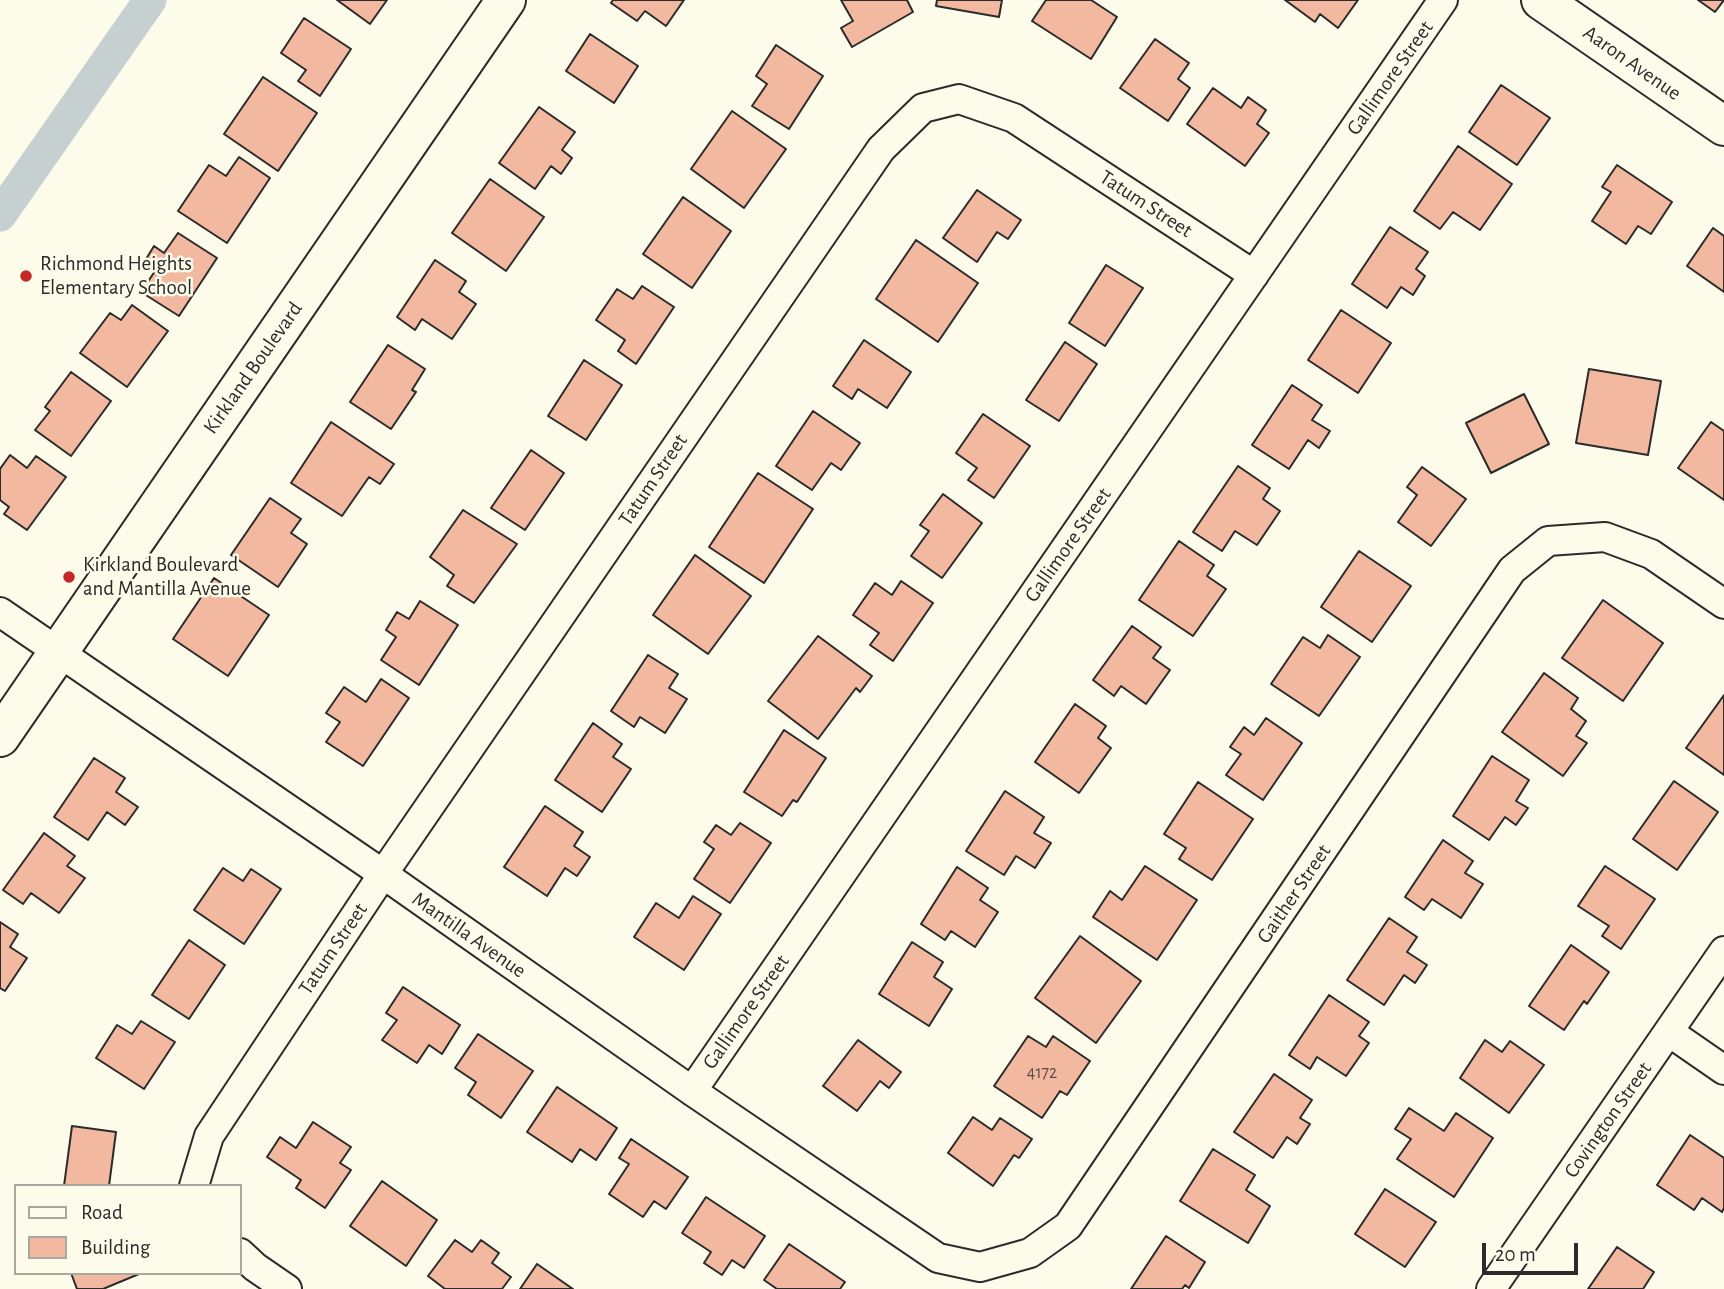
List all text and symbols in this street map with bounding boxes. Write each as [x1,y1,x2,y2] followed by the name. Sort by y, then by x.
[1341,16,1439,140] street label: Gallimore Street
[1578,20,1686,106] street label: Aaron Avenue
[1095,165,1197,243] street label: Tatum Street
[40,251,192,301] place label: Richmond Heights Elementary School
[18,268,34,284] marker: Richmond Heights Elementary School
[198,297,308,439] street label: Kirkland Boulevard
[613,429,693,531] street label: Tatum Street
[1019,483,1117,607] street label: Gallimore Street
[83,552,251,602] place label: Kirkland Boulevard and Mantilla Avenue
[61,569,77,585] marker: Kirkland Boulevard and Mantilla Avenue
[1252,840,1336,948] street label: Gaither Street
[407,886,531,984] street label: Mantilla Avenue
[293,898,373,1000] street label: Tatum Street
[697,950,795,1074] street label: Gallimore Street
[1559,1057,1657,1183] street label: Covington Street
[1027,1062,1057,1084] house number: 4172
[14,1184,242,1275] legend
[81,1202,123,1223] text: Road
[1486,1230,1582,1274] scale bar
[81,1237,150,1258] text: Building
[1495,1244,1536,1265] text: 20 m

